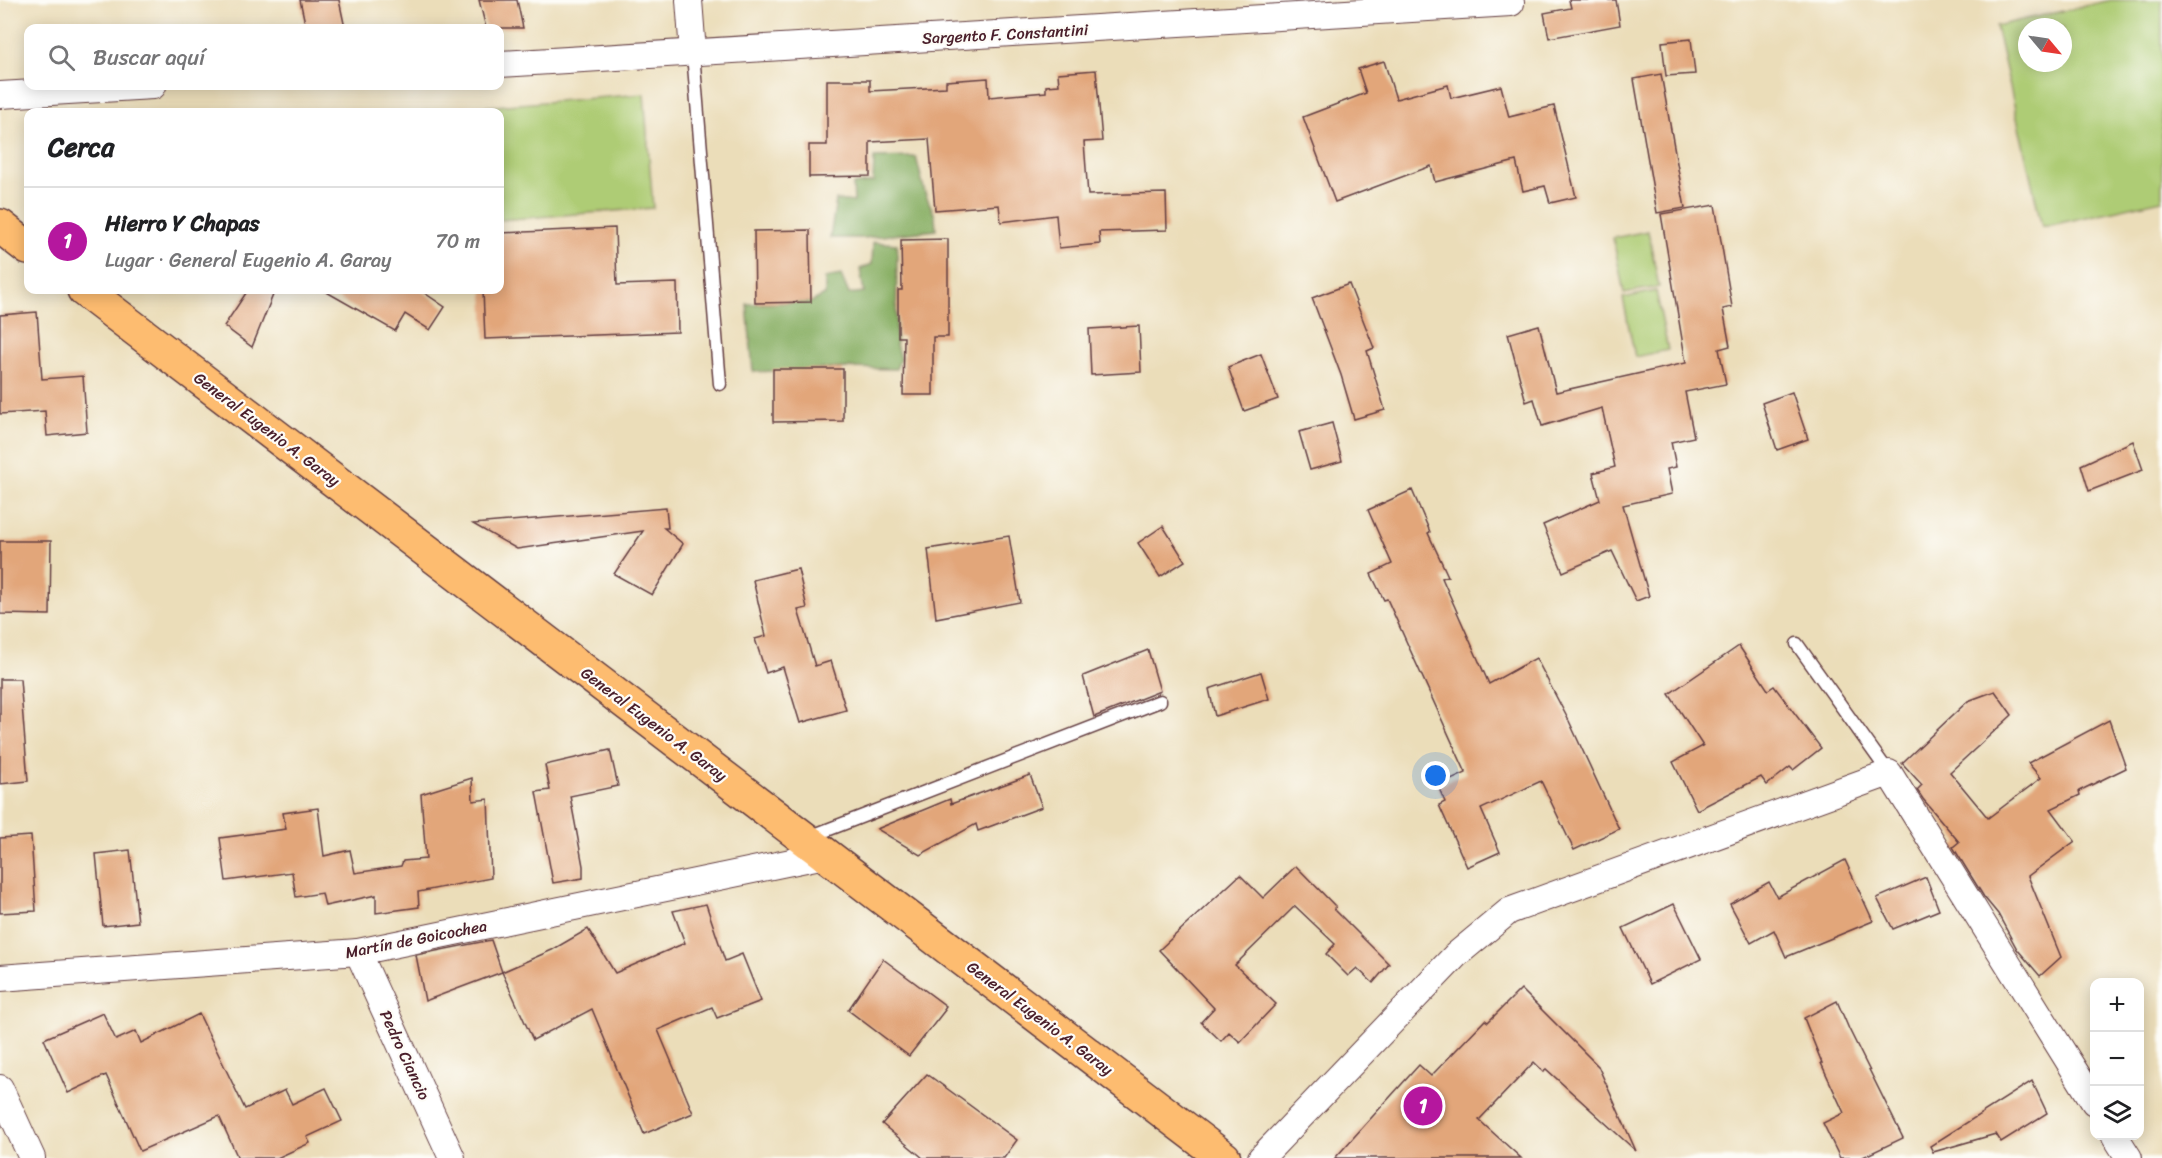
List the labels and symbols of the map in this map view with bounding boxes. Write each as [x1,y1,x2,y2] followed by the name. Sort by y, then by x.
[921,15,1089,53] street label: Sargento F. Constantini
[2018,18,2072,72] north arrow
[187,364,347,495] street label: General Eugenio A. Garay
[574,659,734,790] street label: General Eugenio A. Garay
[1421,761,1450,790] your location
[343,911,489,967] street label: Martín de Goicochea
[960,953,1120,1084] street label: General Eugenio A. Garay
[371,1005,439,1105] street label: Pedro Ciancio
[1404,1084,1442,1128] pin: 1

